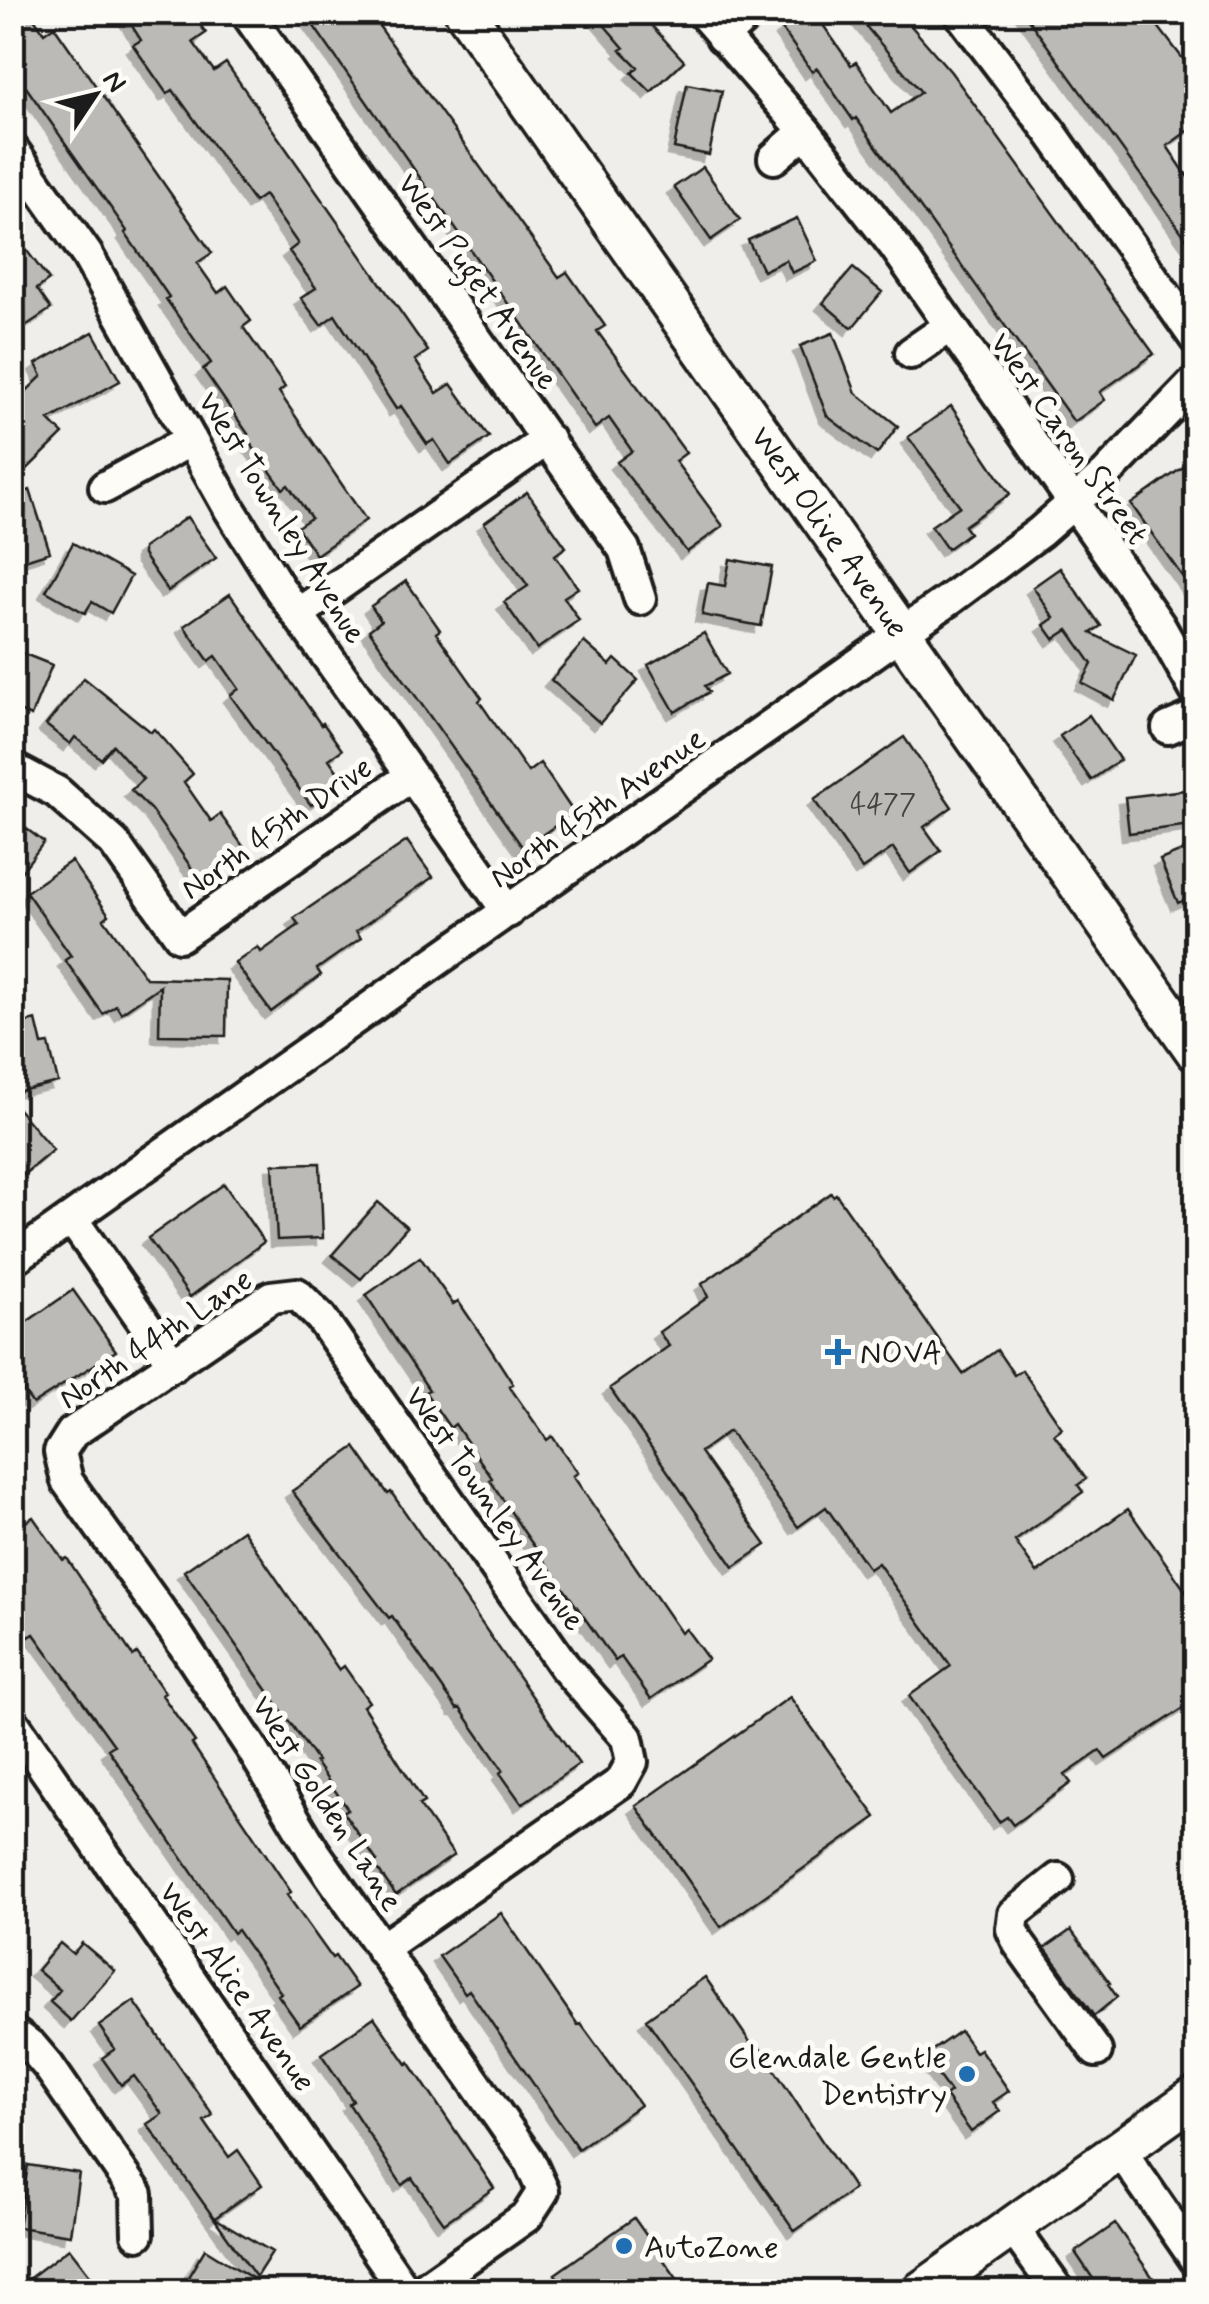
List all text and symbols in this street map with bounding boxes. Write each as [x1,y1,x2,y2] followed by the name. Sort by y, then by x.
[45,45,145,145] north arrow
[93,64,134,100] text: N
[384,165,568,401] street label: West Puget Avenue
[979,325,1157,554] street label: West Caron Street
[187,384,376,652] street label: West Townley Avenue
[740,418,917,647] street label: West Olive Avenue
[482,718,714,899] street label: North 45th Avenue
[173,747,381,910] street label: North 45th Drive
[850,787,916,824] house number: 4477
[51,1259,261,1420] street label: North 44th Lane
[860,1333,942,1375] place label: NOVA
[825,1339,851,1365] marker: NOVA
[394,1378,595,1640] street label: West Townley Avenue
[241,1688,412,1920] street label: West Golden Lane
[148,1874,325,2101] street label: West Alice Avenue
[728,2037,947,2116] place label: Glendale Gentle Dentistry
[956,2063,978,2085] marker: Glendale Gentle Dentistry
[644,2227,779,2269] place label: AutoZone
[613,2235,635,2257] marker: AutoZone

